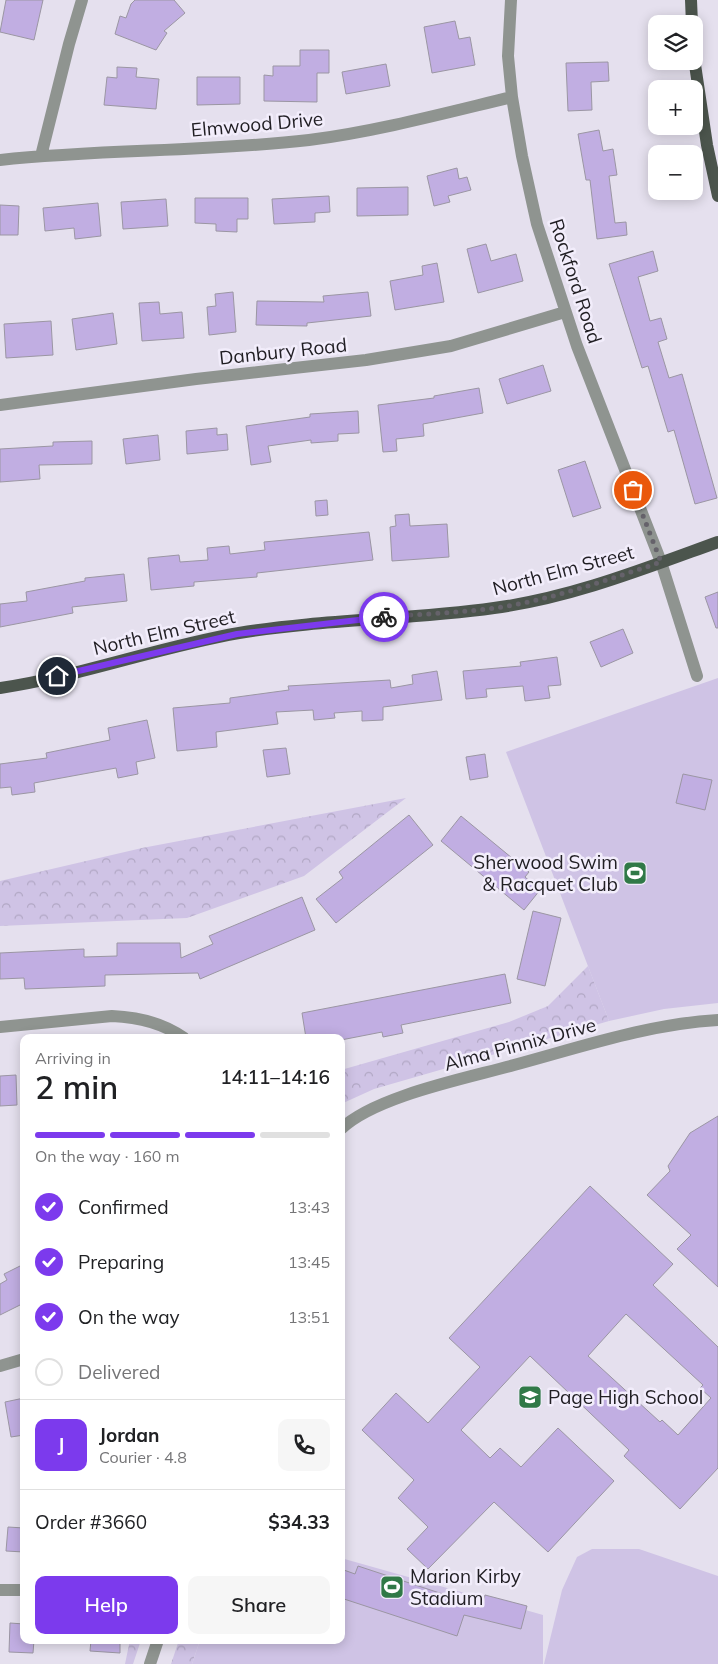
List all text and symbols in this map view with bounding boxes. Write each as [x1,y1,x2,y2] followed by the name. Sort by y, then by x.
[648,15,703,200] map controls
[648,15,703,70] button: layers
[648,80,703,135] button: +
[190,106,324,142] street label: Elmwood Drive
[648,145,703,200] button: −
[545,216,607,346] street label: Rockford Road
[218,332,348,370] street label: Danbury Road
[612,469,654,511] pin
[619,476,647,504] icon: bag
[490,540,637,600] street label: North Elm Street
[359,592,409,642] courier
[370,603,398,631] icon: bike
[91,604,238,660] street label: North Elm Street
[36,655,78,697] pin
[43,662,71,690] icon: home
[473,850,618,896] place label: Sherwood Swim & Racquet Club
[622,860,648,886] sports icon: Sherwood Swim & Racquet Club
[441,1012,599,1076] street label: Alma Pinnix Drive
[35,1048,111,1068] text: Arriving in
[220,1065,330,1089] text: 14:11–14:16
[35,1067,118,1107] text: 2 min
[35,1146,180,1166] text: On the way · 160 m
[35,1193,63,1221] icon: check
[78,1195,169,1219] text: Confirmed
[288,1197,330,1217] text: 13:43
[35,1248,63,1276] icon: check
[78,1250,164,1274] text: Preparing
[288,1252,330,1272] text: 13:45
[35,1303,63,1331] icon: check
[78,1305,180,1329] text: On the way
[288,1307,330,1327] text: 13:51
[78,1360,160,1384] text: Delivered
[517,1384,543,1410] school or university icon: Page High School
[548,1385,703,1409] place label: Page High School
[278,1419,330,1471] button: phone
[99,1423,159,1447] text: Jordan
[58,1433,64,1457] text: J
[99,1447,187,1467] text: Courier · 4.8
[35,1510,147,1534] text: Order #3660
[268,1510,330,1534] text: $34.33
[410,1564,521,1610] place label: Marion Kirby Stadium
[379,1574,405,1600] sports icon: Marion Kirby Stadium
[35,1576,178,1634] button: Help
[188,1576,330,1634] button: Share

